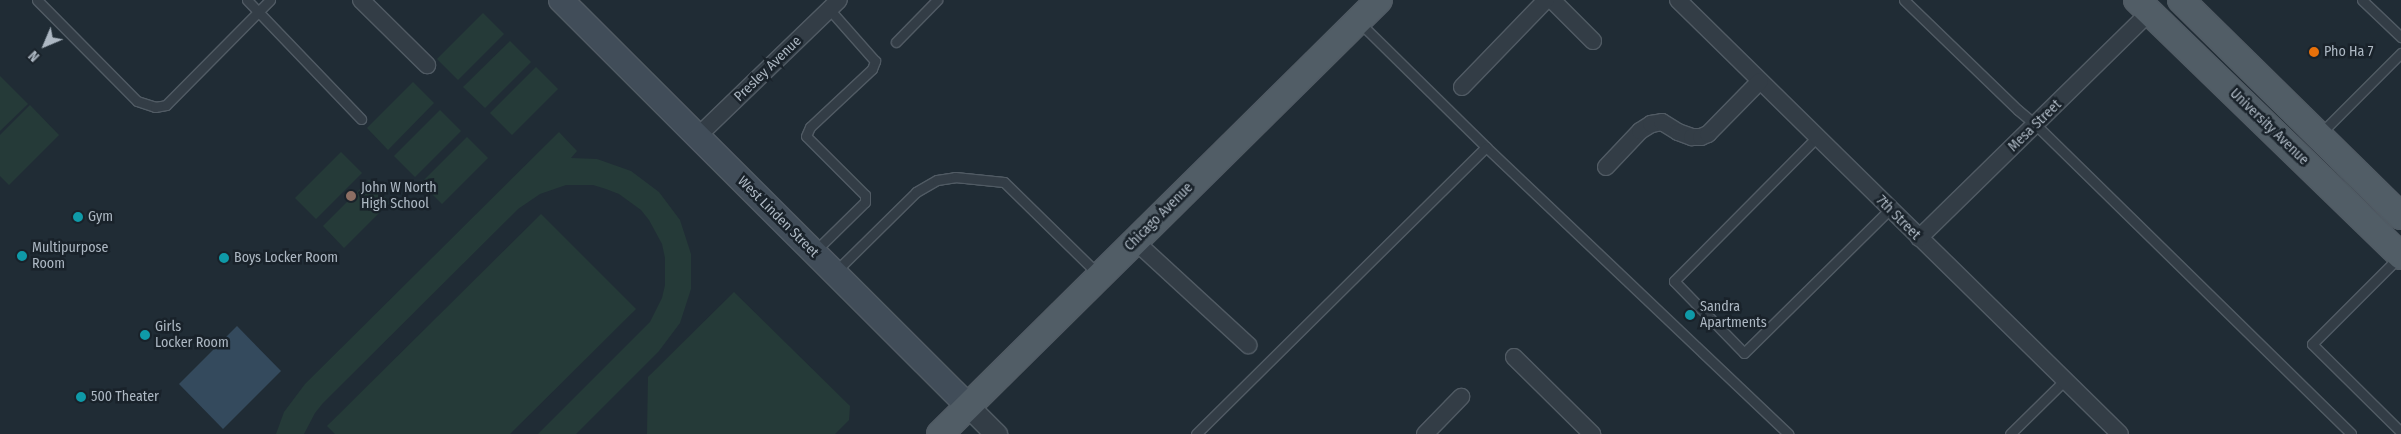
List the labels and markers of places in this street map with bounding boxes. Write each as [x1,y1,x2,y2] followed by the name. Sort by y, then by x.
[2324,44,2373,60] place label: Pho Ha 7
[2308,46,2320,58] marker: Pho Ha 7
[361,180,437,212] place label: John W North High School
[345,190,357,202] marker: John W North High School
[88,209,113,225] place label: Gym
[72,211,84,223] marker: Gym
[32,240,108,272] place label: Multipurpose Room
[16,250,28,262] marker: Multipurpose Room
[234,250,338,266] place label: Boys Locker Room
[218,252,230,264] marker: Boys Locker Room
[1700,299,1767,332] place label: Sandra Apartments
[1684,309,1696,321] marker: Sandra Apartments
[155,319,229,352] place label: Girls Locker Room
[139,329,151,341] marker: Girls Locker Room
[91,389,159,405] place label: 500 Theater
[75,391,87,403] marker: 500 Theater

